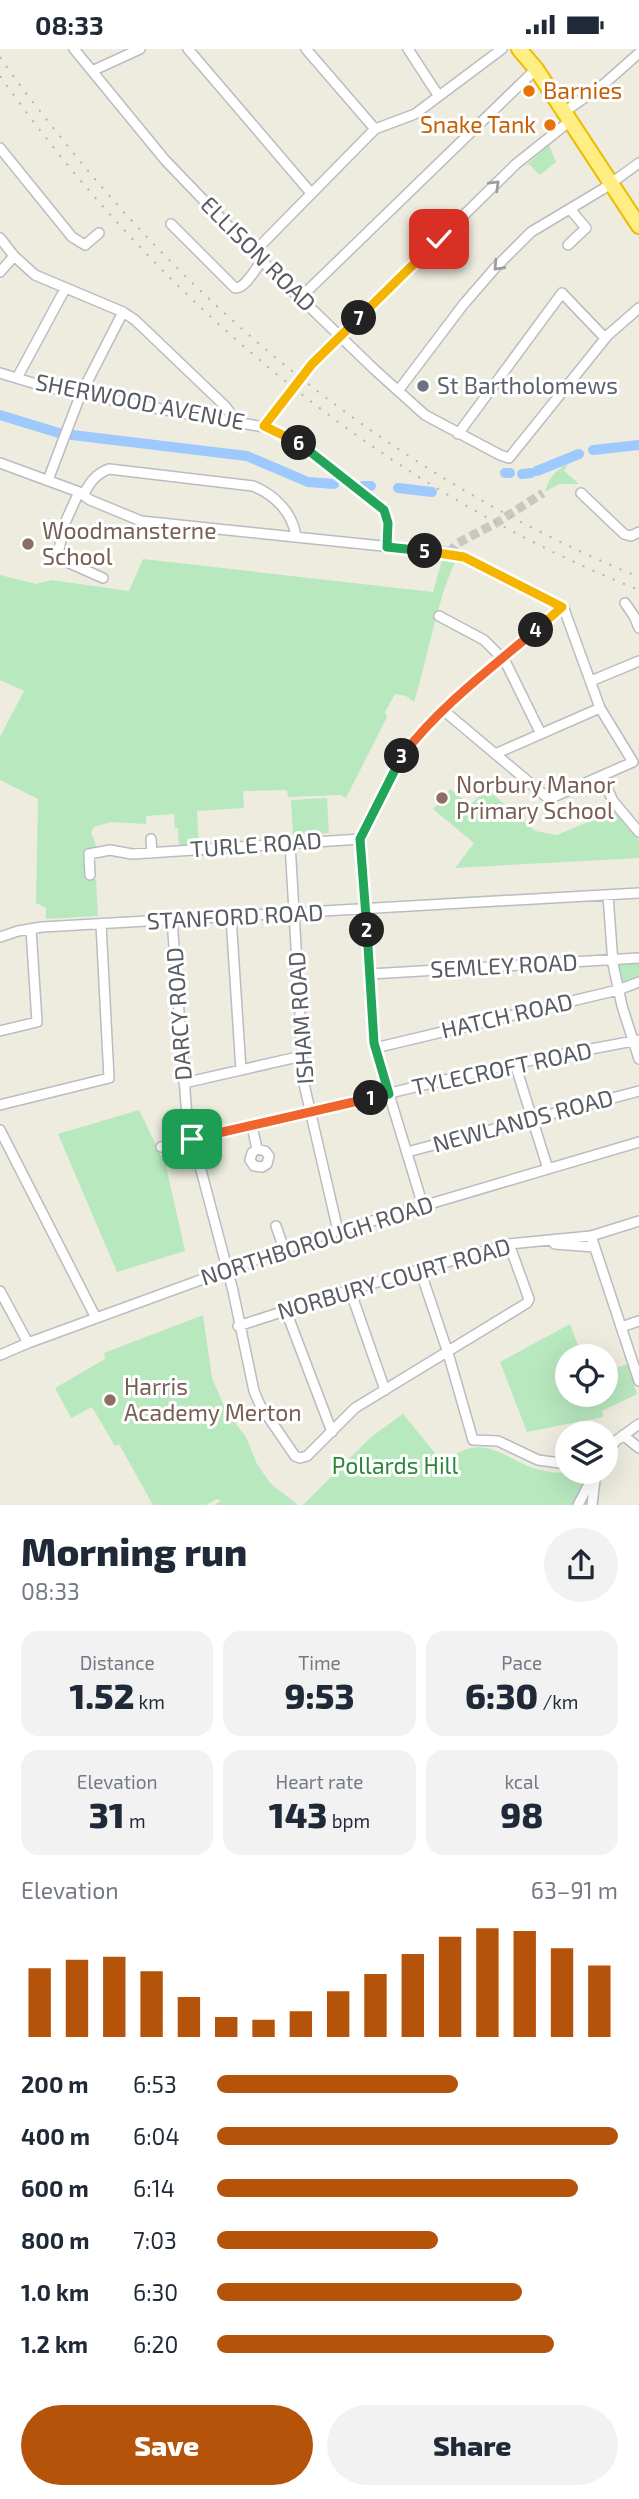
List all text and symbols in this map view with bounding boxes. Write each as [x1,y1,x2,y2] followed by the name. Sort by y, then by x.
[35,9,104,40] text: 08:33
[543,76,622,104] place label: Barnies
[521,83,537,99] marker: Barnies
[420,110,536,138] place label: Snake Tank
[542,117,558,133] marker: Snake Tank
[486,181,499,194] one-way arrow
[195,190,322,317] street label: ELLISON ROAD
[409,209,469,269] pin
[420,220,458,258] icon: check
[493,258,506,271] one-way arrow
[342,301,376,335] pin: 7
[353,306,364,329] text: 7
[33,367,247,435] street label: SHERWOOD AVENUE
[437,371,618,399] place label: St Bartholomews
[415,378,431,394] marker: St Bartholomews
[282,425,316,461] pin: 6
[293,431,304,454] text: 6
[42,516,217,570] place label: Woodmansterne School
[408,533,442,569] pin: 5
[20,536,36,552] marker: Woodmansterne School
[419,539,430,562] text: 5
[518,613,554,647] pin: 4
[529,618,542,641] text: 4
[384,739,420,773] pin: 3
[396,744,407,767] text: 3
[456,770,615,824] place label: Norbury Manor Primary School
[434,790,450,806] marker: Norbury Manor Primary School
[189,825,323,863] street label: TURLE ROAD
[146,897,324,935] street label: STANFORD ROAD
[350,913,384,947] pin: 2
[361,918,372,941] text: 2
[159,947,197,1082] street label: DARCY ROAD
[430,947,578,983] street label: SEMLEY ROAD
[281,951,319,1085] street label: ISHAM ROAD
[438,986,575,1044] street label: HATCH ROAD
[409,1035,594,1101] street label: TYLECROFT ROAD
[354,1081,388,1115] pin: 1
[429,1082,616,1158] street label: NEWLANDS ROAD
[366,1086,375,1109] text: 1
[162,1109,222,1169] pin
[173,1120,211,1158] icon: arrive
[197,1189,436,1291] street label: NORTHBOROUGH ROAD
[274,1231,514,1325] street label: NORBURY COURT ROAD
[555,1344,618,1484] map controls
[555,1344,618,1407] button: locate
[124,1372,302,1426] place label: Harris Academy Merton
[102,1392,118,1408] marker: Harris Academy Merton
[555,1421,618,1484] button: layers
[332,1451,458,1479] park label: Pollards Hill
[21,1528,247,1574] text: Morning run
[544,1528,618,1602] button: share
[21,1577,80,1605] text: 08:33
[80,1651,155,1674] text: Distance
[298,1651,341,1674] text: Time
[501,1651,542,1674] text: Pace
[69,1674,134,1716] text: 1.52
[284,1674,355,1716] text: 9:53
[465,1674,538,1716] text: 6:30
[134,1690,165,1713] text: km
[538,1690,579,1713] text: /km
[77,1770,157,1793] text: Elevation
[276,1770,363,1793] text: Heart rate
[504,1770,539,1793] text: kcal
[89,1793,125,1835] text: 31
[269,1793,327,1835] text: 143
[500,1793,543,1835] text: 98
[125,1809,146,1832] text: m
[327,1809,370,1832] text: bpm
[21,1876,119,1904] text: Elevation
[531,1876,618,1904] text: 63–91 m
[21,2070,89,2098] text: 200 m
[133,2070,177,2098] text: 6:53
[21,2122,90,2150] text: 400 m
[133,2122,180,2150] text: 6:04
[21,2174,89,2202] text: 600 m
[133,2174,175,2202] text: 6:14
[21,2226,90,2254] text: 800 m
[133,2226,177,2254] text: 7:03
[21,2278,89,2306] text: 1.0 km
[133,2278,178,2306] text: 6:30
[21,2330,88,2358] text: 1.2 km
[133,2330,178,2358] text: 6:20
[21,2405,313,2485] button: Save
[327,2405,618,2485] button: Share

